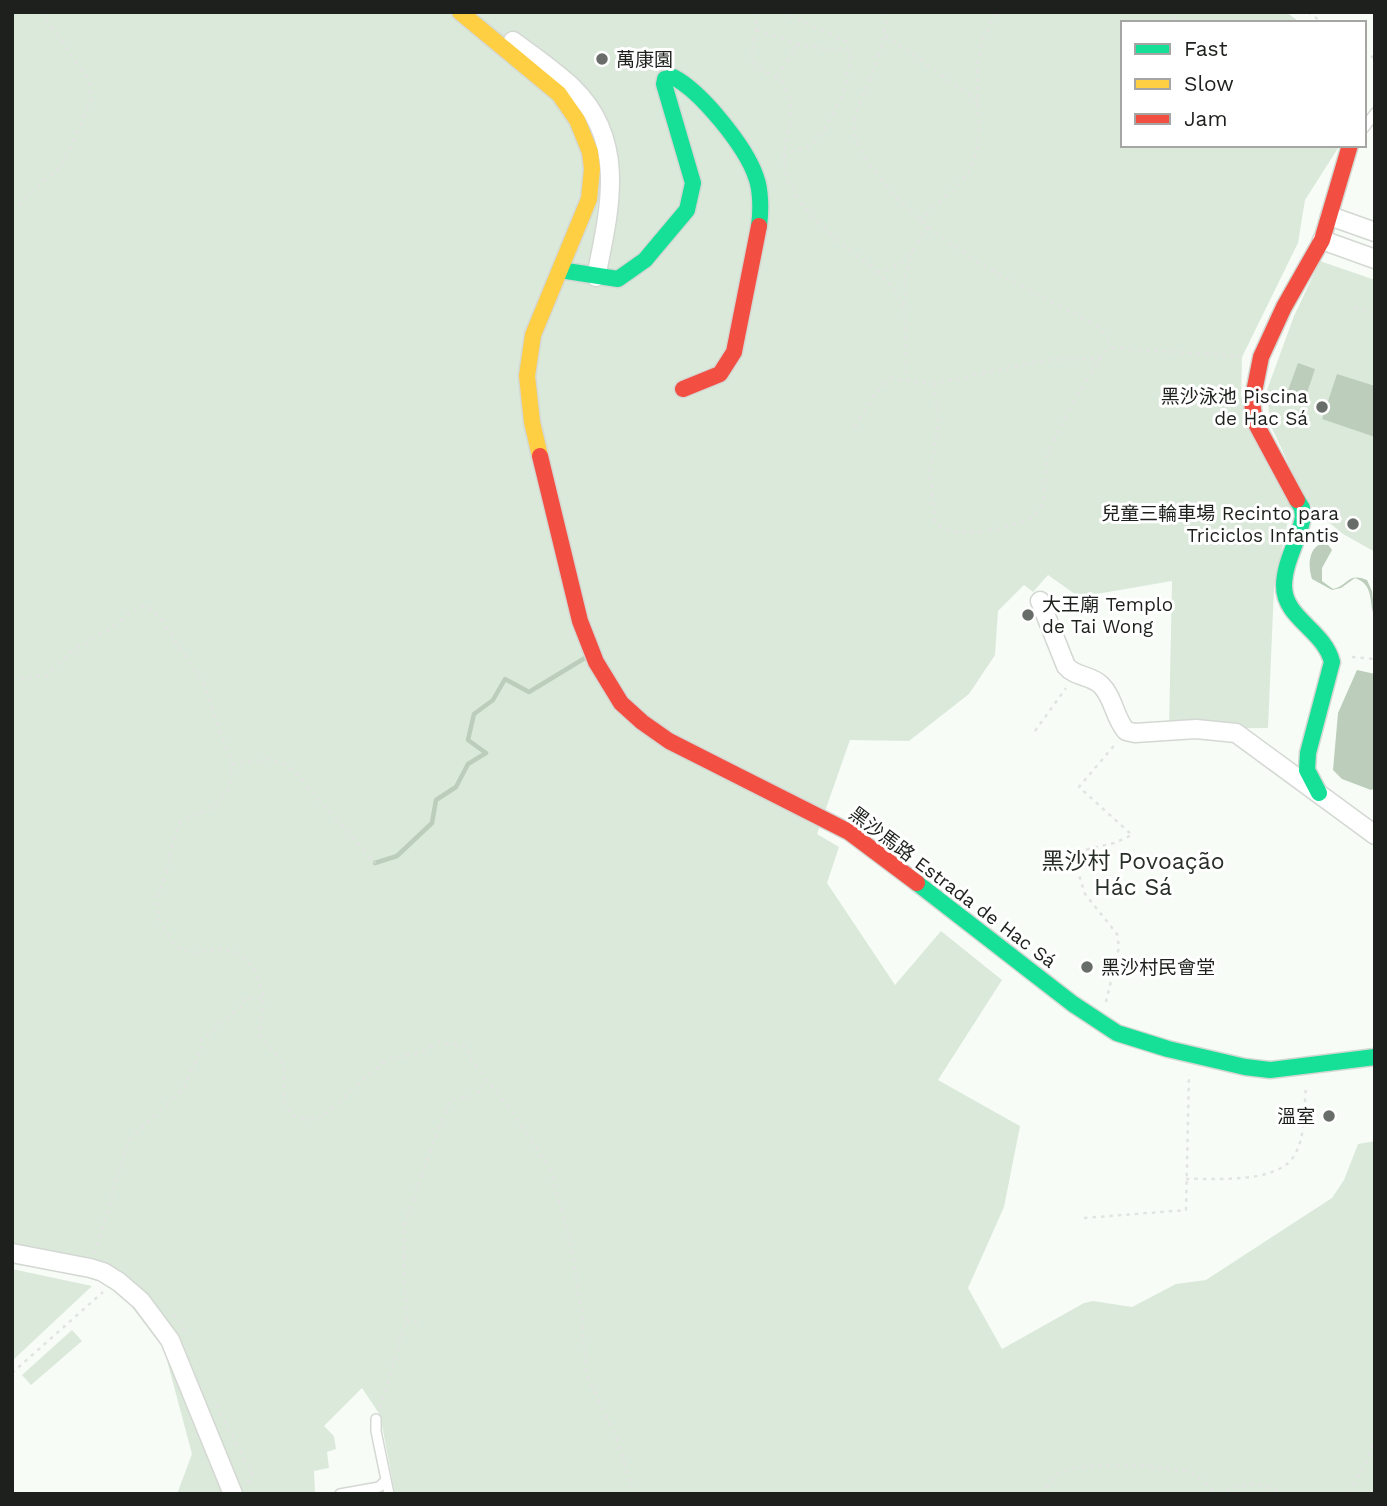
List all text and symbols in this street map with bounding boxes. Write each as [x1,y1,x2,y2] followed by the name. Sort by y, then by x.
[1121,21,1366,147] legend
[1184,36,1228,61] text: Fast
[616,48,673,71] place label: 萬康園
[594,51,610,67] marker: 萬康園
[1184,71,1234,96] text: Slow
[1184,106,1227,131] text: Jam
[1161,385,1308,430] place label: 黑沙泳池 Piscina de Hac Sá
[1314,399,1330,415] marker: 黑沙泳池 Piscina de Hac Sá
[1101,502,1339,547] place label: 兒童三輪車場 Recinto para Triciclos Infantis
[1345,516,1361,532] marker: 兒童三輪車場 Recinto para Triciclos Infantis
[1042,593,1173,638] place label: 大王廟 Templo de Tai Wong
[1020,607,1036,623] marker: 大王廟 Templo de Tai Wong
[845,802,1061,973] street label: 黑沙馬路 Estrada de Hac Sá
[1042,848,1224,901] district label: 黑沙村 Povoação Hác Sá
[1101,956,1215,979] place label: 黑沙村民會堂
[1079,959,1095,975] marker: 黑沙村民會堂
[1277,1105,1315,1128] place label: 溫室
[1321,1108,1337,1124] marker: 溫室

